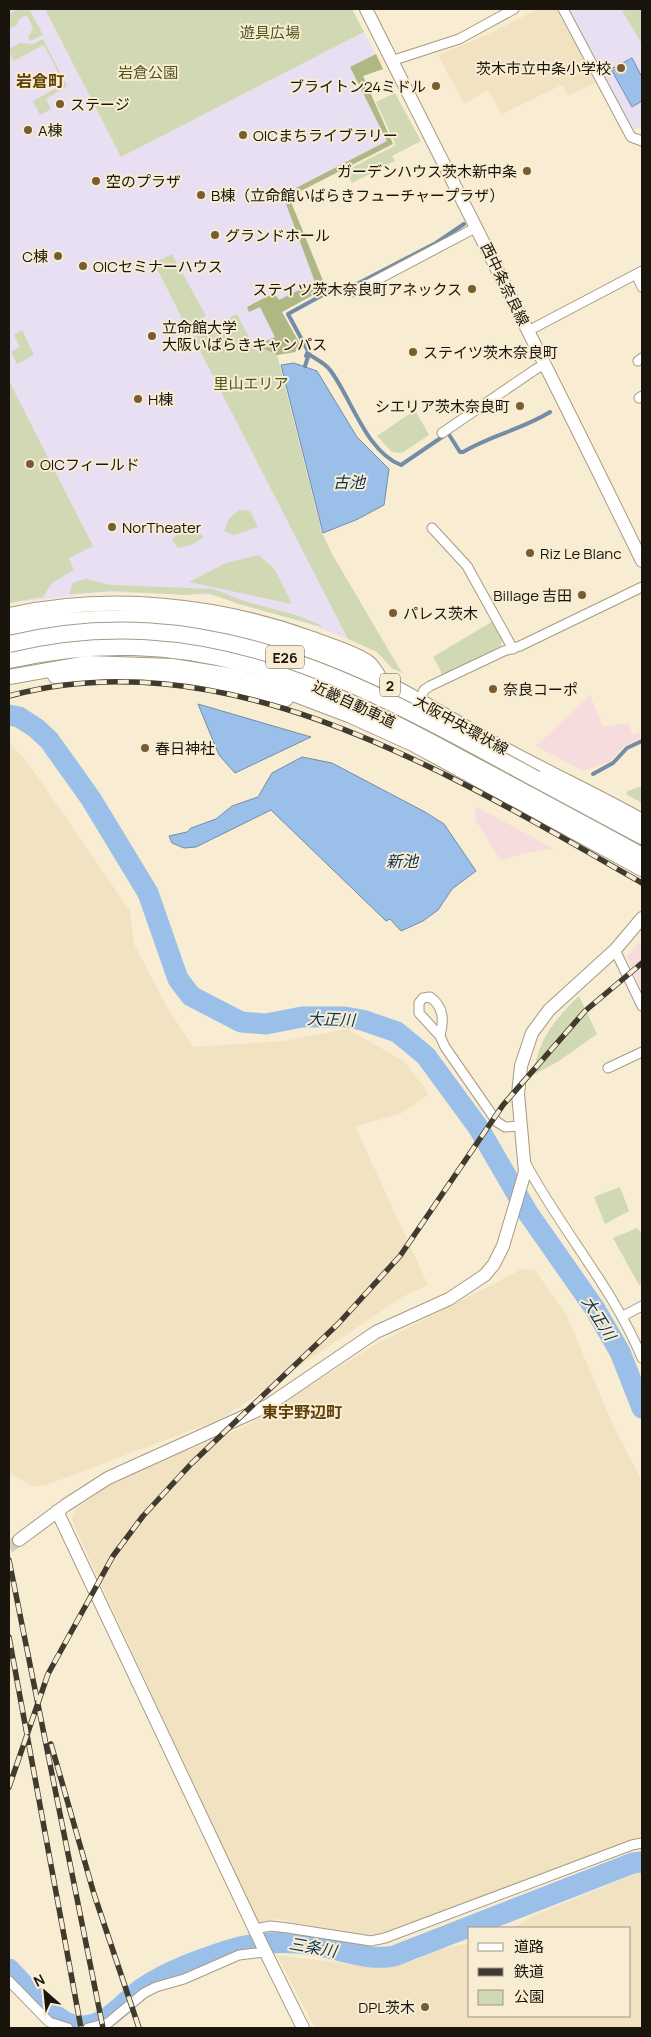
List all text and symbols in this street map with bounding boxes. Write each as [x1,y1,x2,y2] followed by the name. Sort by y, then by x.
[240,22,300,43] park label: 遊具広場
[476,58,611,79] place label: 茨木市立中条小学校
[118,62,178,83] park label: 岩倉公園
[615,62,627,74] marker: 茨木市立中条小学校
[16,70,64,92] district label: 岩倉町
[289,76,426,97] place label: ブライトン24ミドル
[430,80,442,92] marker: ブライトン24ミドル
[70,94,130,115] place label: ステージ
[54,98,66,110] marker: ステージ
[38,120,63,141] place label: A棟
[22,124,34,136] marker: A棟
[253,125,398,146] place label: OICまちライブラリー
[237,129,249,141] marker: OICまちライブラリー
[337,161,517,182] place label: ガーデンハウス茨木新中条
[521,165,533,177] marker: ガーデンハウス茨木新中条
[106,171,181,192] place label: 空のプラザ
[90,175,102,187] marker: 空のプラザ
[211,185,504,206] place label: B棟（立命館いばらきフューチャープラザ）
[195,189,207,201] marker: B棟（立命館いばらきフューチャープラザ）
[225,225,330,246] place label: グランドホール
[209,229,221,241] marker: グランドホール
[476,239,534,329] street label: 西中条奈良線
[22,246,48,267] place label: C棟
[52,250,64,262] marker: C棟
[93,256,223,277] place label: OICセミナーハウス
[77,260,89,272] marker: OICセミナーハウス
[252,279,462,300] place label: ステイツ茨木奈良町アネックス
[466,283,478,295] marker: ステイツ茨木奈良町アネックス
[162,317,327,355] place label: 立命館大学 大阪いばらきキャンパス
[146,330,158,342] marker: 立命館大学 大阪いばらきキャンパス
[423,342,558,363] place label: ステイツ茨木奈良町
[407,346,419,358] marker: ステイツ茨木奈良町
[213,373,289,394] park label: 里山エリア
[148,389,173,410] place label: H棟
[132,393,144,405] marker: H棟
[375,396,510,417] place label: シエリア茨木奈良町
[514,400,526,412] marker: シエリア茨木奈良町
[40,454,140,475] place label: OICフィールド
[24,458,36,470] marker: OICフィールド
[333,471,367,493] water label: 古池
[122,517,202,538] place label: NorTheater
[106,521,118,533] marker: NorTheater
[540,543,622,564] place label: Riz Le Blanc
[524,547,536,559] marker: Riz Le Blanc
[493,585,572,606] place label: Billage 吉田
[576,589,588,601] marker: Billage 吉田
[403,603,478,624] place label: パレス茨木
[387,607,399,619] marker: パレス茨木
[266,646,304,669] road number: E26
[380,674,400,696] road number: 2
[309,675,399,733] street label: 近畿自動車道
[503,679,578,700] place label: 奈良コーポ
[487,683,499,695] marker: 奈良コーポ
[410,690,512,760] street label: 大阪中央環状線
[155,738,215,759] place label: 春日神社
[139,742,151,754] marker: 春日神社
[386,850,420,872] water label: 新池
[307,1007,357,1031] water label: 大正川
[577,1292,622,1346] water label: 大正川
[262,1401,342,1423] district label: 東宇野辺町
[468,1927,631,2017] legend
[287,1932,341,1962] water label: 三条川
[514,1936,544,1957] text: 道路
[514,1961,544,1982] text: 鉄道
[20,1967,70,2017] north arrow
[30,1969,48,1991] text: N
[514,1986,544,2007] text: 公園
[358,1997,415,2018] place label: DPL茨木
[419,2001,431,2013] marker: DPL茨木

